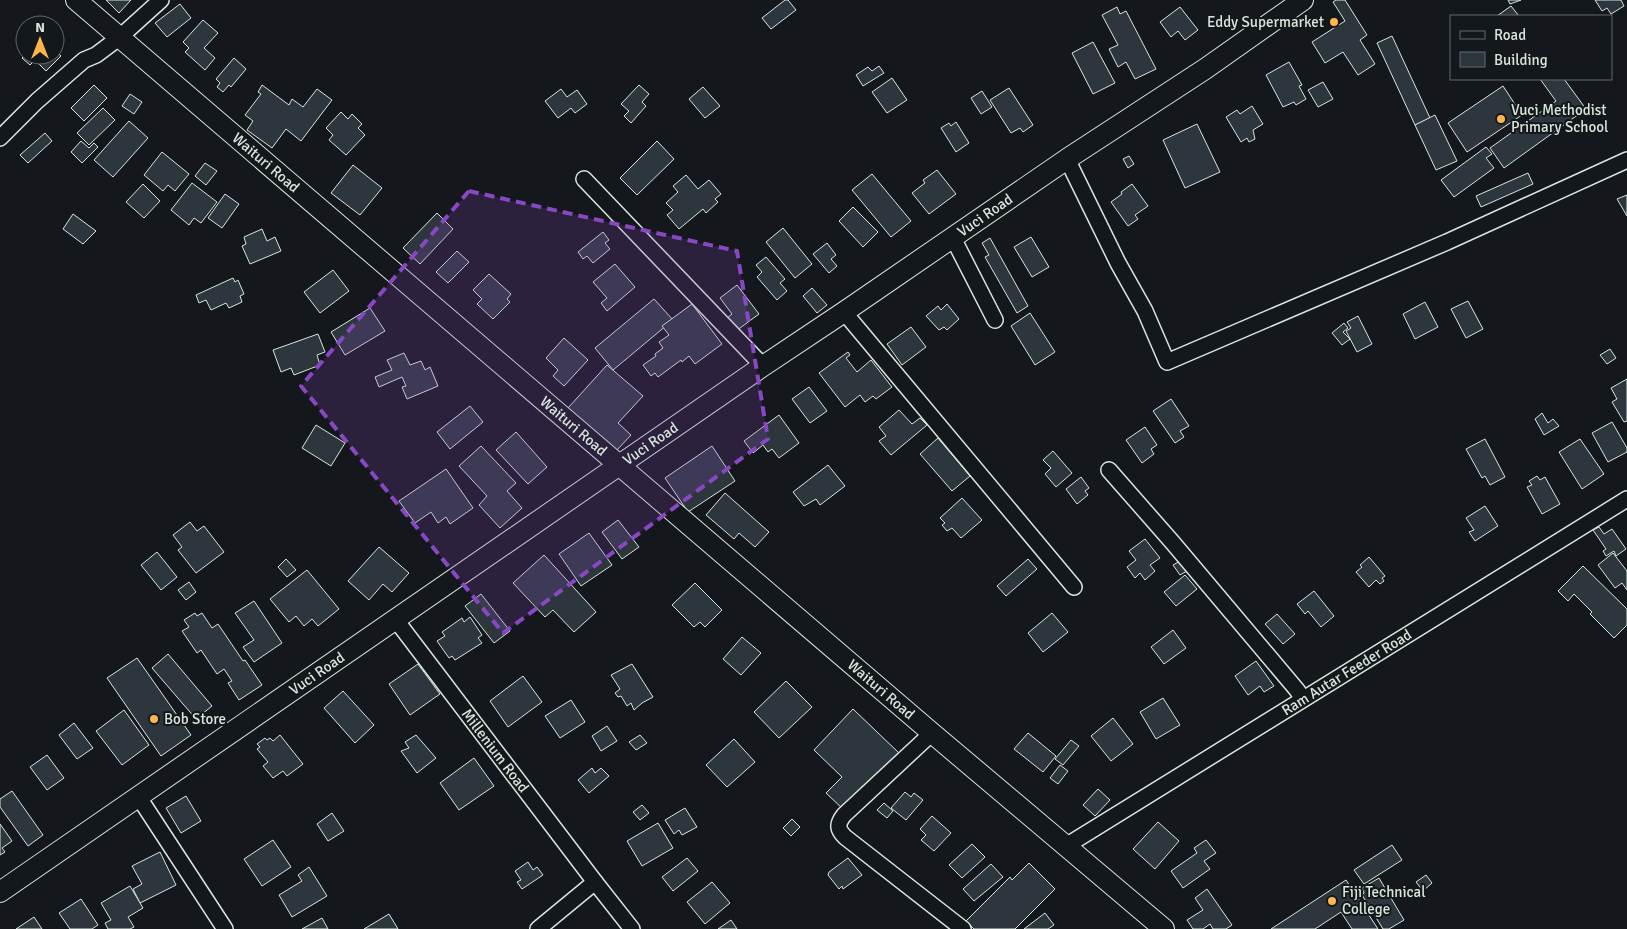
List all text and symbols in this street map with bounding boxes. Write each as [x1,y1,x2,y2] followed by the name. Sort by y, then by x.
[1207,13,1324,31] place label: Eddy Supermarket
[15,15,65,65] north arrow
[1450,15,1612,80] legend
[1328,16,1340,28] marker: Eddy Supermarket
[35,19,45,36] text: N
[1494,26,1526,44] text: Road
[1494,51,1548,69] text: Building
[1511,101,1608,136] place label: Vuci Methodist Primary School
[1495,113,1507,125] marker: Vuci Methodist Primary School
[229,129,303,196] street label: Waituri Road
[954,190,1016,241] street label: Vuci Road
[536,392,611,460] street label: Waituri Road
[619,418,682,469] street label: Vuci Road
[1278,625,1415,719] street label: Ram Autar Feeder Road
[286,648,348,699] street label: Vuci Road
[844,656,918,723] street label: Waituri Road
[458,705,533,796] street label: Millenium Road
[164,710,226,728] place label: Bob Store
[148,713,160,725] marker: Bob Store
[1342,883,1426,918] place label: Fiji Technical College
[1326,895,1338,907] marker: Fiji Technical College

